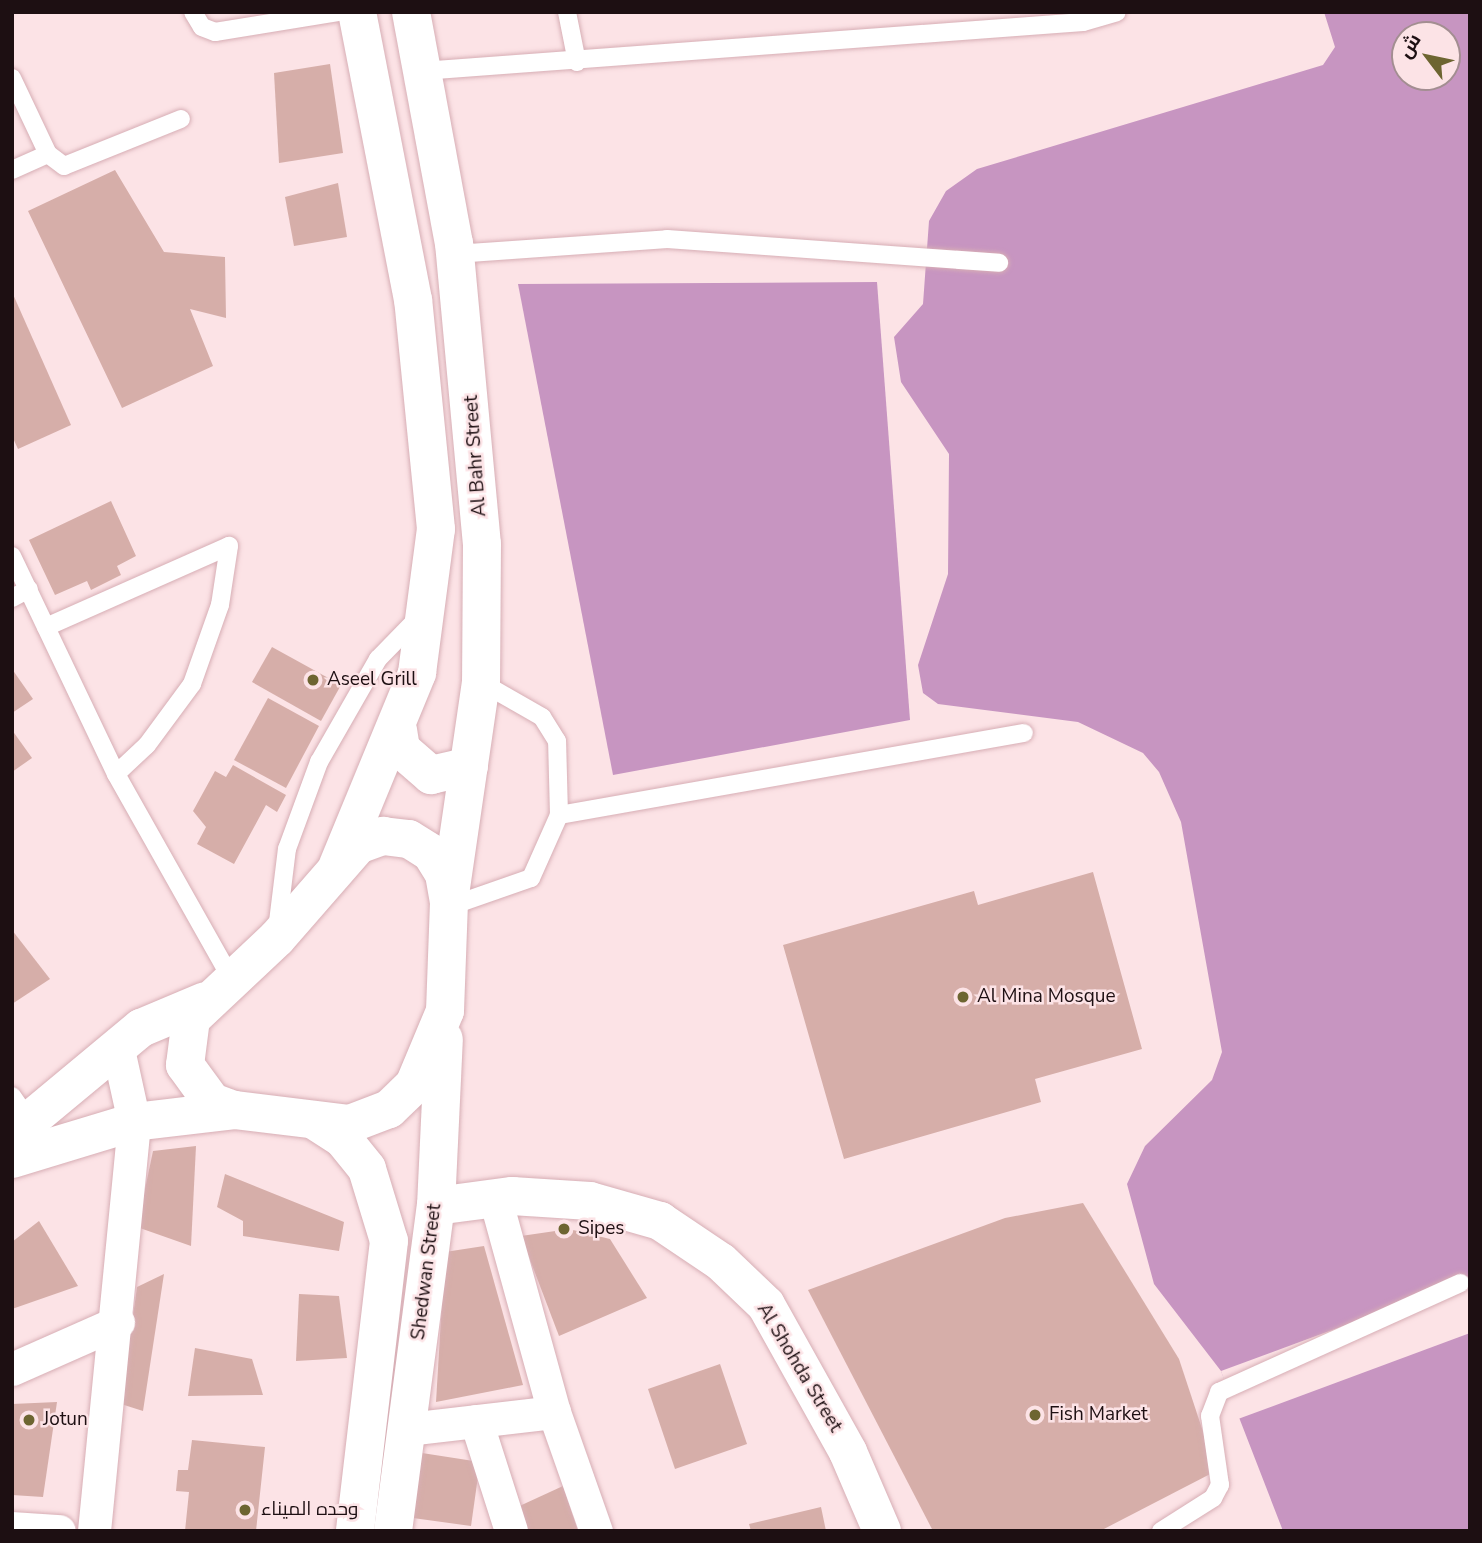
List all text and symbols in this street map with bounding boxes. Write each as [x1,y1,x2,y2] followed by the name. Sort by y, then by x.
[1391,21,1461,91] north arrow
[1392,29,1427,63] text: ش
[460,395,492,517] street label: Al Bahr Street
[327,669,417,691] place label: Aseel Grill
[305,672,321,688] marker: Aseel Grill
[977,986,1116,1008] place label: Al Mina Mosque
[955,989,971,1005] marker: Al Mina Mosque
[407,1203,447,1341] street label: Shedwan Street
[578,1218,624,1240] place label: Sipes
[556,1221,572,1237] marker: Sipes
[752,1300,846,1436] street label: Al Shohda Street
[1049,1404,1148,1426] place label: Fish Market
[1027,1407,1043,1423] marker: Fish Market
[43,1409,88,1431] place label: Jotun
[21,1412,37,1428] marker: Jotun
[261,1499,358,1521] place label: وحده الميناء
[235,1500,255,1520] marker: وحده الميناء

